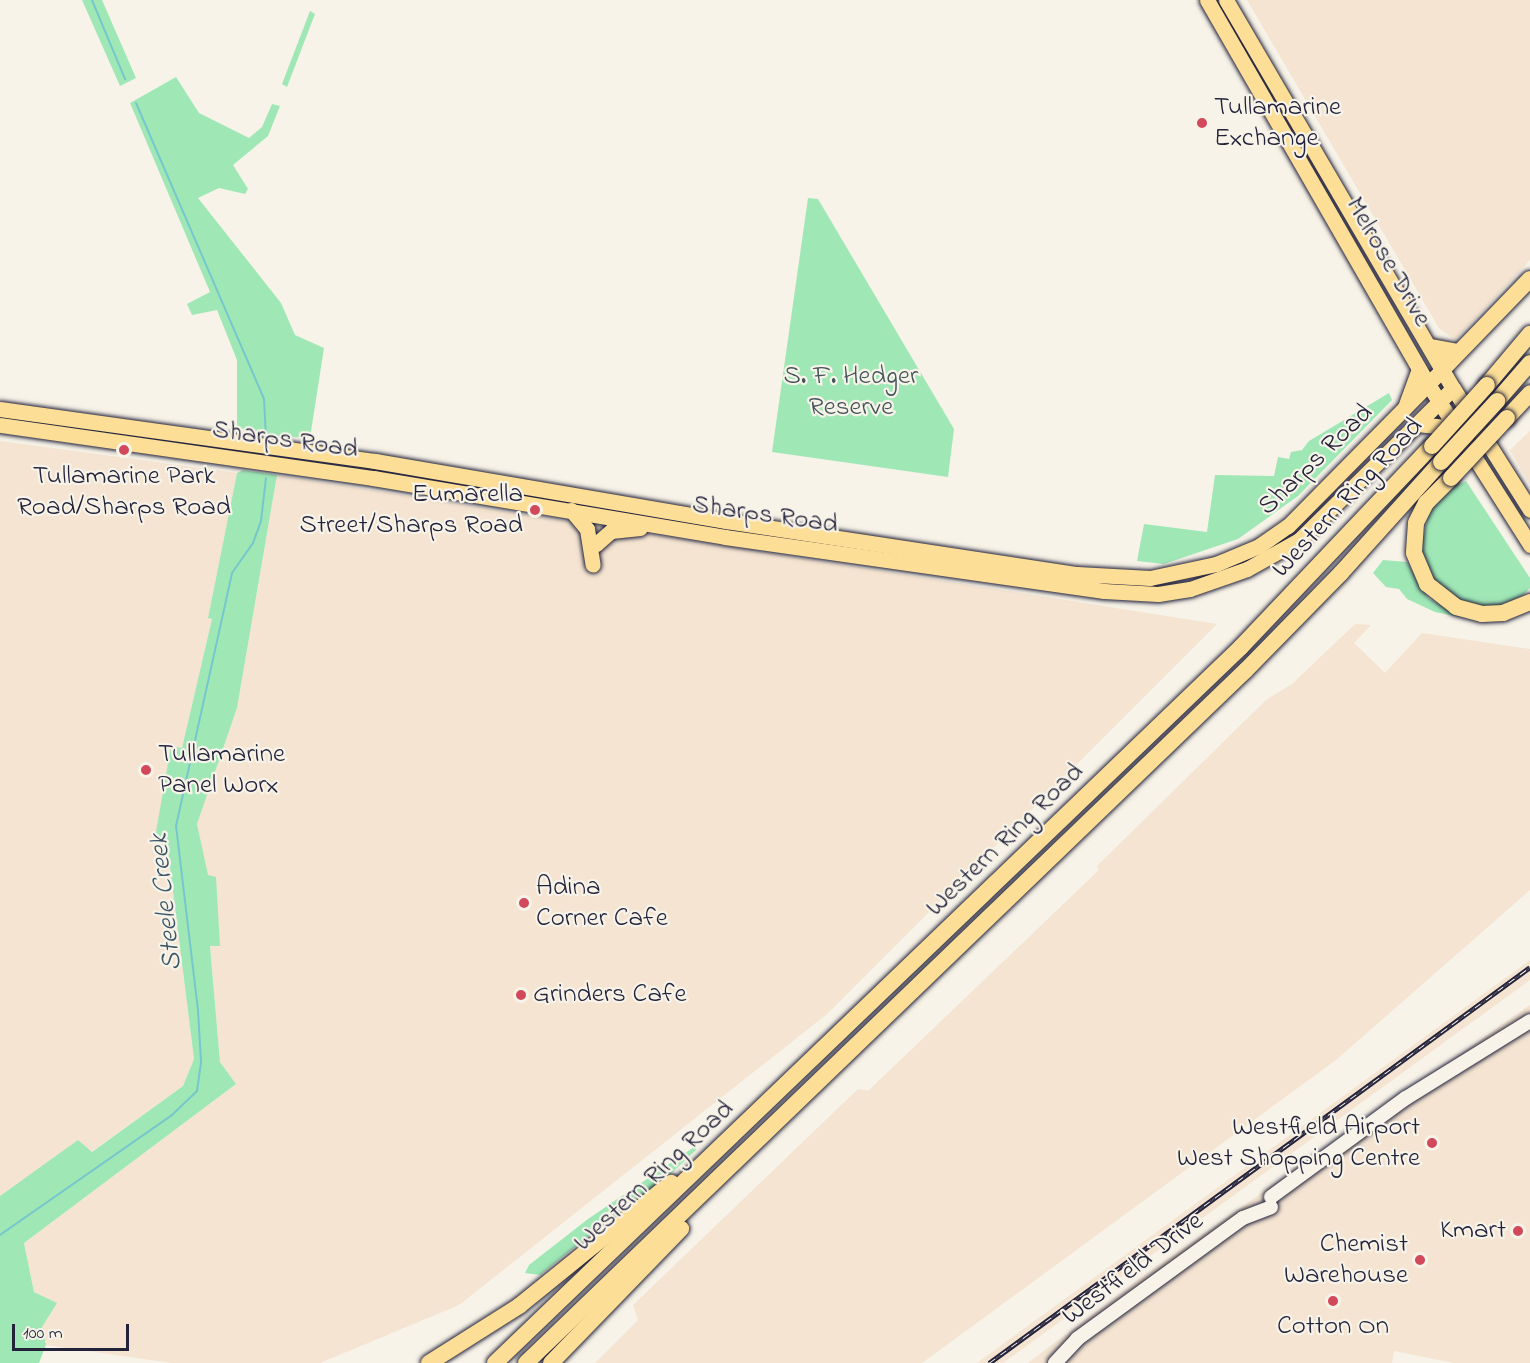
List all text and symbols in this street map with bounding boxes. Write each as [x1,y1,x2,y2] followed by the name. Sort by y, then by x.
[1214,91,1341,154] place label: Tullamarine Exchange
[1195,116,1209,130] marker: Tullamarine Exchange
[1338,191,1438,333] street label: Melrose Drive
[784,360,918,423] park label: S. F. Hedger Reserve
[1252,397,1380,523] street label: Sharps Road
[1266,411,1430,585] street label: Western Ring Road
[210,414,360,466] street label: Sharps Road
[117,443,131,457] marker: Tullamarine Park Road/Sharps Road
[17,460,231,523] place label: Tullamarine Park Road/Sharps Road
[300,478,523,541] place label: Eumarella Street/Sharps Road
[690,489,840,541] street label: Sharps Road
[528,503,542,517] marker: Eumarella Street/Sharps Road
[158,738,285,801] place label: Tullamarine Panel Worx
[919,756,1091,924] street label: Western Ring Road
[139,763,153,777] marker: Tullamarine Panel Worx
[143,832,191,972] water label: Steele Creek
[536,871,668,934] place label: Adina Corner Cafe
[517,896,531,910] marker: Adina Corner Cafe
[533,979,687,1011] place label: Grinders Cafe
[514,988,528,1002] marker: Grinders Cafe
[567,1094,741,1258] street label: Western Ring Road
[1177,1111,1420,1174] place label: Westfield Airport West Shopping Centre
[1425,1136,1439,1150] marker: Westfield Airport West Shopping Centre
[1056,1205,1210,1333] street label: Westfield Drive
[1440,1215,1506,1247] place label: Kmart
[1511,1224,1525,1238] marker: Kmart
[1284,1228,1408,1291] place label: Chemist Warehouse
[1413,1253,1427,1267] marker: Chemist Warehouse
[1326,1294,1340,1308] marker: Cotton On
[1277,1311,1389,1343] place label: Cotton On
[15,1312,132,1350] scale bar
[23,1321,63,1347] text: 100 m

